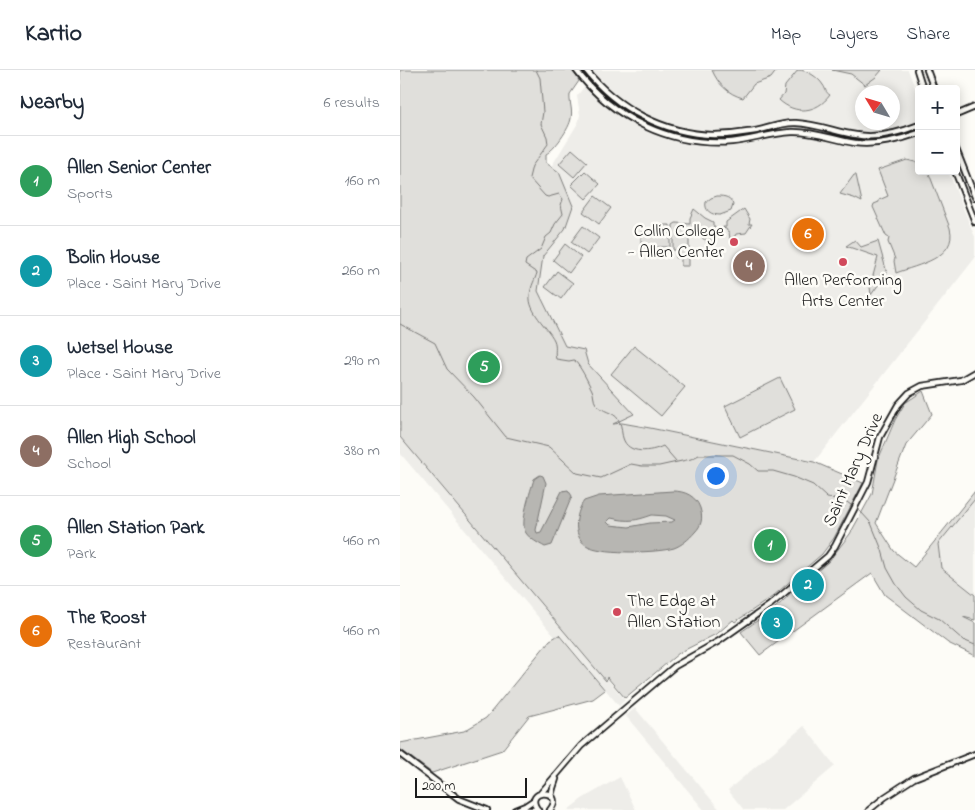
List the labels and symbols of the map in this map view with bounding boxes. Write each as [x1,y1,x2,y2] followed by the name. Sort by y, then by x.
[855,85,900,130] north arrow
[792,215,824,253] pin: 6
[628,219,725,266] place label: Collin College - Allen Center
[728,236,740,248] marker: Collin College - Allen Center
[733,247,765,285] pin: 4
[837,256,849,268] marker: Allen Performing Arts Center
[784,268,902,315] place label: Allen Performing Arts Center
[468,348,500,386] pin: 5
[817,408,891,531] street label: Saint Mary Drive
[703,463,729,489] your location
[754,526,786,564] pin: 1
[792,566,824,604] pin: 2
[627,589,721,636] place label: The Edge at Allen Station
[761,604,793,642] pin: 3
[611,606,623,618] marker: The Edge at Allen Station
[415,775,528,798] scale bar

